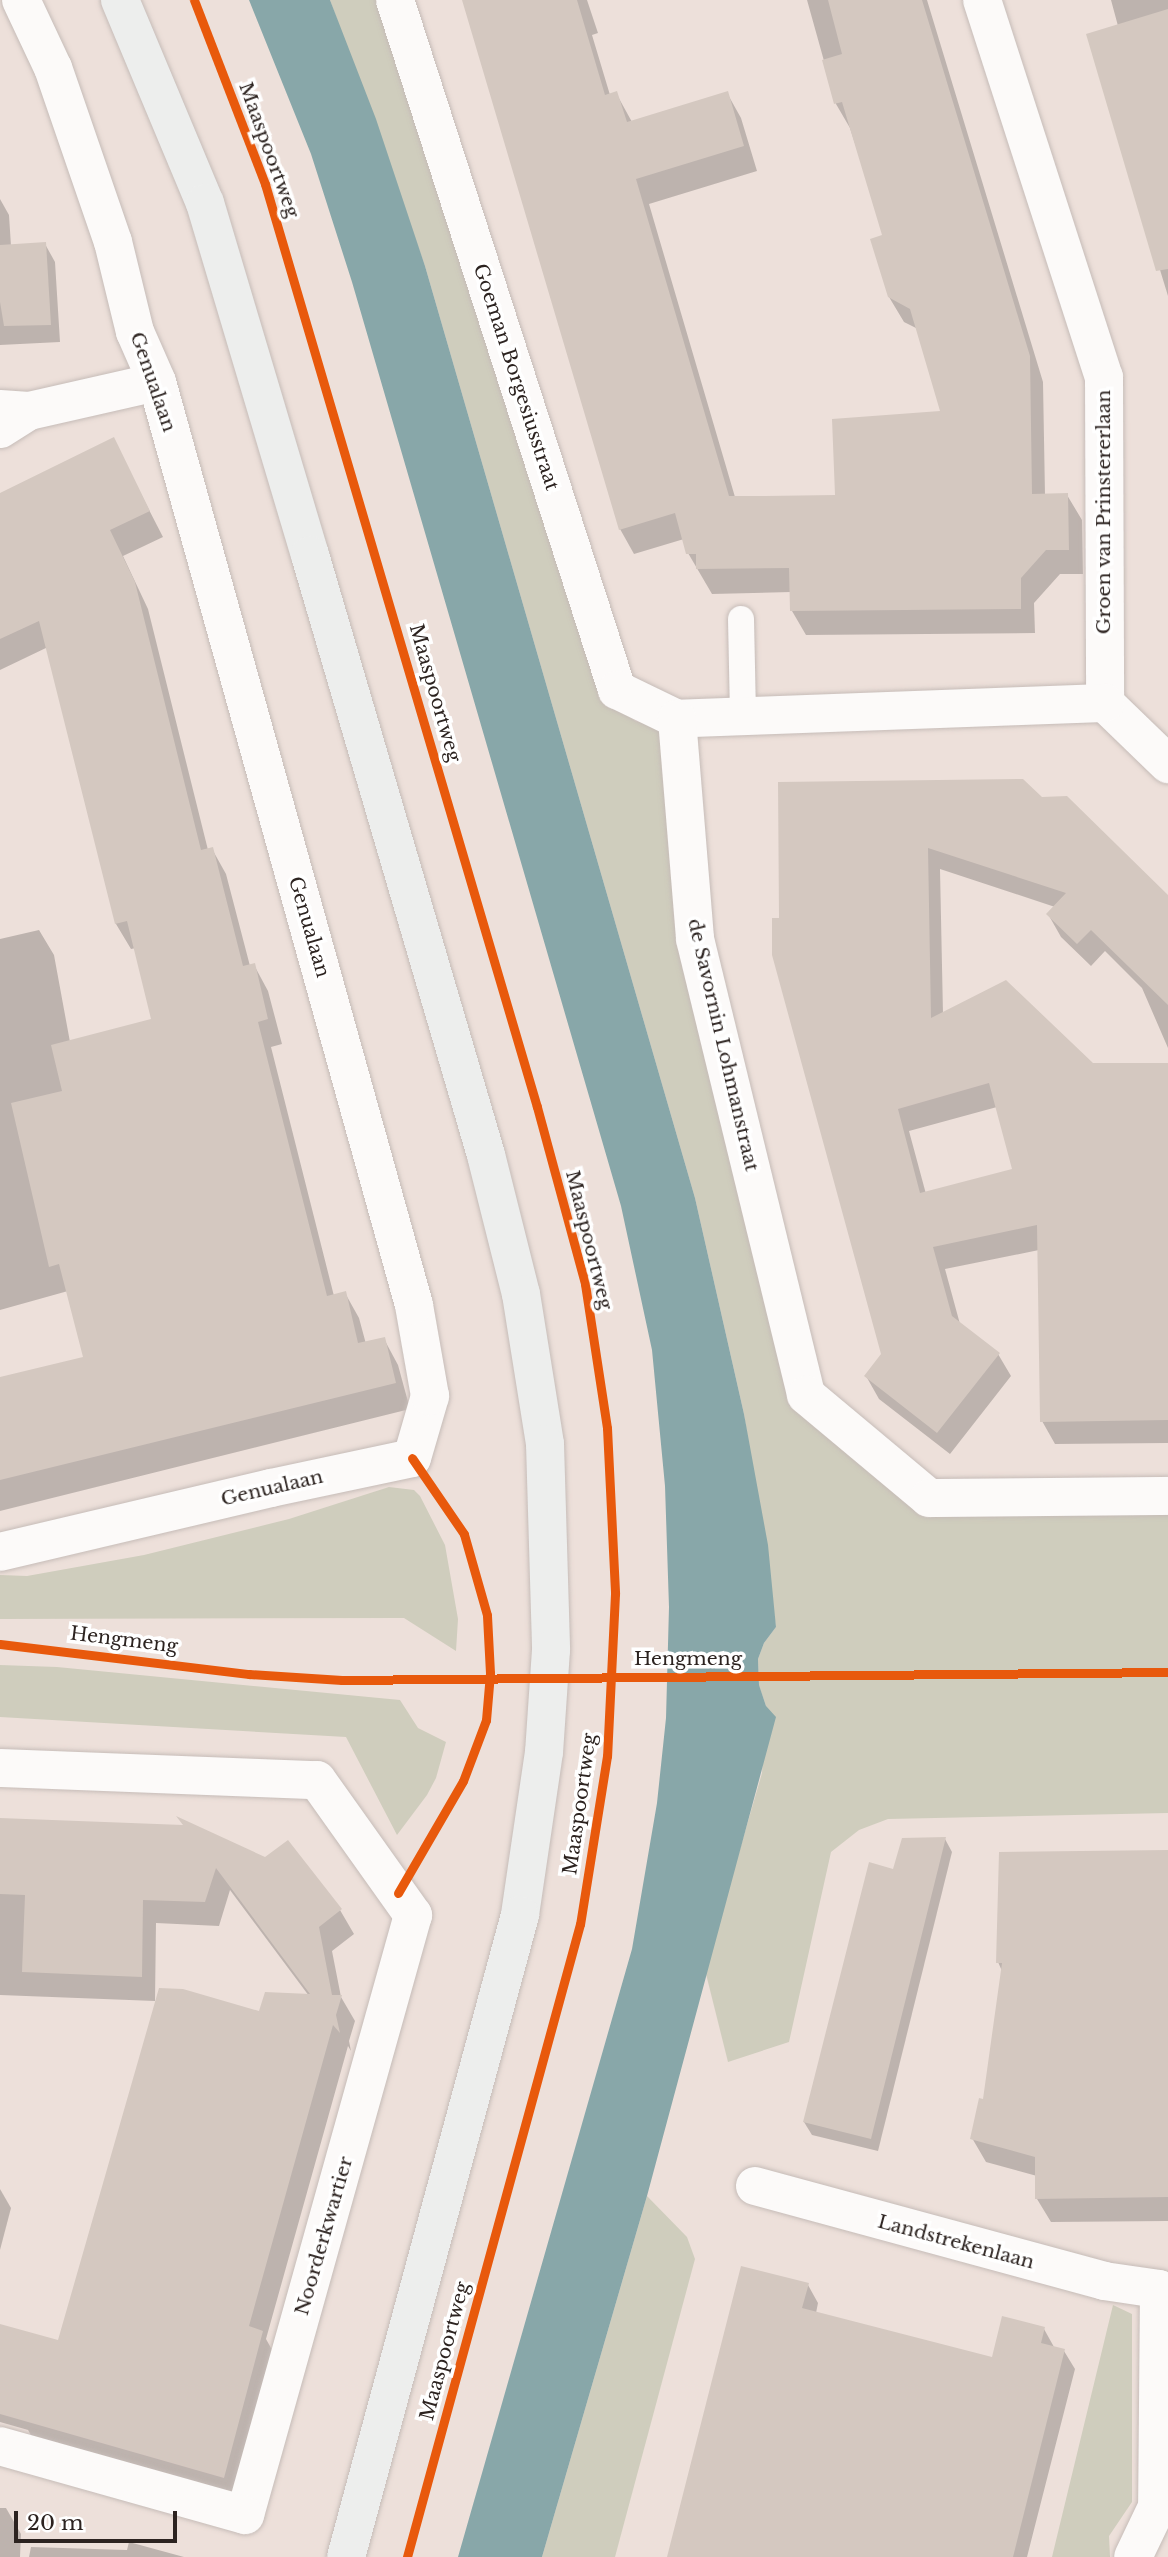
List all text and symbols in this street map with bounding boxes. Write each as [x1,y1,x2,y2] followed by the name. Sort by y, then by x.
[234,79,304,221] street label: Maaspoortweg
[469,261,563,493] street label: Goeman Borgesiusstraat
[125,329,181,435] street label: Genualaan
[1093,389,1115,635] street label: Groen van Prinstererlaan
[404,621,466,765] street label: Maaspoortweg
[284,874,334,980] street label: Genualaan
[683,916,763,1174] street label: de Savornin Lohmanstraat
[561,1168,617,1312] street label: Maaspoortweg
[219,1465,325,1511] street label: Genualaan
[69,1622,179,1658] street label: Hengmeng
[634,1648,742,1670] street label: Hengmeng
[559,1732,601,1876] street label: Maaspoortweg
[290,2154,358,2318] street label: Noorderkwartier
[875,2210,1037,2274] street label: Landstrekenlaan
[416,2279,474,2423] street label: Maaspoortweg
[18,2498,180,2542] scale bar
[27,2510,84,2536] text: 20 m

